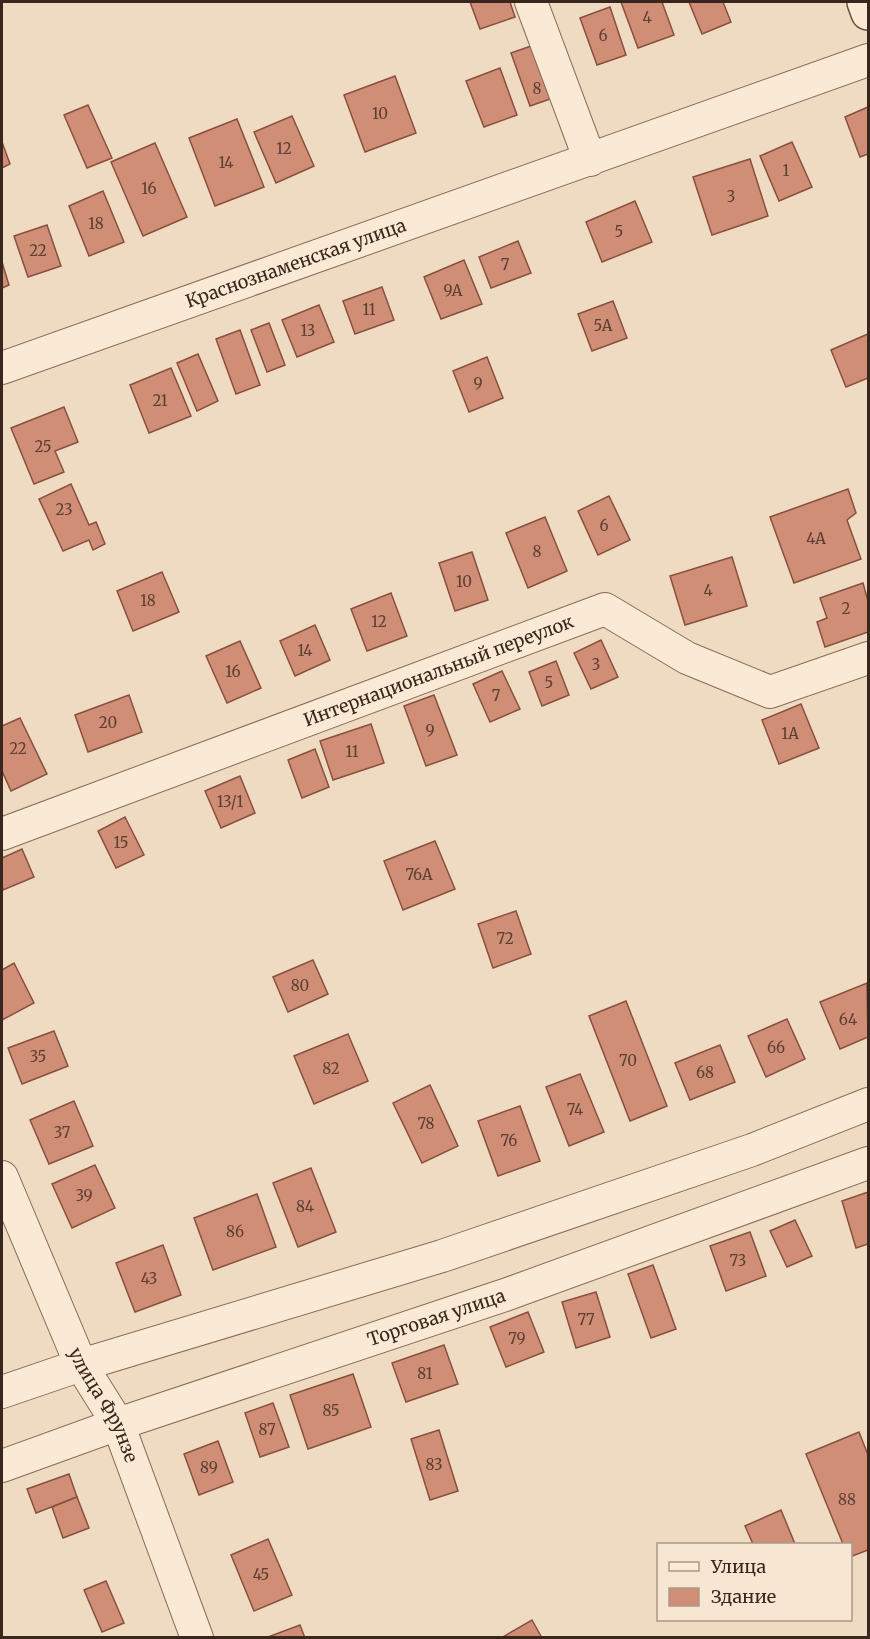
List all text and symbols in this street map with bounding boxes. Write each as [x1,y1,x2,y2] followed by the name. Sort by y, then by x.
[642,8,652,27] house number: 4
[598,26,608,45] house number: 6
[533,79,542,98] house number: 8
[372,104,388,123] house number: 10
[276,139,292,158] house number: 12
[218,153,234,172] house number: 14
[783,161,790,180] house number: 1
[141,179,157,198] house number: 16
[727,187,735,206] house number: 3
[182,213,409,313] street label: Краснознаменская улица
[88,214,104,233] house number: 18
[615,222,623,241] house number: 5
[29,241,47,260] house number: 22
[501,255,510,274] house number: 7
[444,281,463,300] house number: 9А
[362,300,376,319] house number: 11
[594,316,613,335] house number: 5А
[301,321,315,340] house number: 13
[473,374,483,393] house number: 9
[152,391,168,410] house number: 21
[34,437,52,456] house number: 25
[56,500,72,519] house number: 23
[599,516,609,535] house number: 6
[806,529,826,548] house number: 4А
[533,542,542,561] house number: 8
[456,572,472,591] house number: 10
[703,581,713,600] house number: 4
[140,591,156,610] house number: 18
[842,599,851,618] house number: 2
[300,610,577,732] street label: Интернациональный переулок
[371,612,387,631] house number: 12
[297,641,313,660] house number: 14
[592,655,600,674] house number: 3
[225,662,241,681] house number: 16
[545,673,553,692] house number: 5
[492,686,501,705] house number: 7
[99,713,117,732] house number: 20
[425,721,435,740] house number: 9
[781,724,799,743] house number: 1А
[9,739,27,758] house number: 22
[345,742,359,761] house number: 11
[217,792,243,811] house number: 13/1
[113,833,129,852] house number: 15
[405,865,433,884] house number: 76А
[496,929,514,948] house number: 72
[291,976,309,995] house number: 80
[839,1010,857,1029] house number: 64
[767,1038,785,1057] house number: 66
[30,1047,46,1066] house number: 35
[619,1051,637,1070] house number: 70
[322,1059,340,1078] house number: 82
[696,1063,714,1082] house number: 68
[567,1100,583,1119] house number: 74
[417,1114,435,1133] house number: 78
[54,1123,71,1142] house number: 37
[501,1131,517,1150] house number: 76
[75,1186,93,1205] house number: 39
[296,1197,314,1216] house number: 84
[226,1222,244,1241] house number: 86
[730,1251,746,1270] house number: 73
[141,1269,157,1288] house number: 43
[364,1284,509,1351] street label: Торговая улица
[577,1310,595,1329] house number: 77
[508,1329,526,1348] house number: 79
[64,1344,143,1466] street label: улица Фрунзе
[417,1364,433,1383] house number: 81
[322,1401,340,1420] house number: 85
[258,1420,276,1439] house number: 87
[426,1455,443,1474] house number: 83
[200,1458,218,1477] house number: 89
[838,1490,856,1509] house number: 88
[657,1543,852,1621] legend
[710,1555,766,1578] text: Улица
[253,1565,269,1584] house number: 45
[711,1585,776,1608] text: Здание

